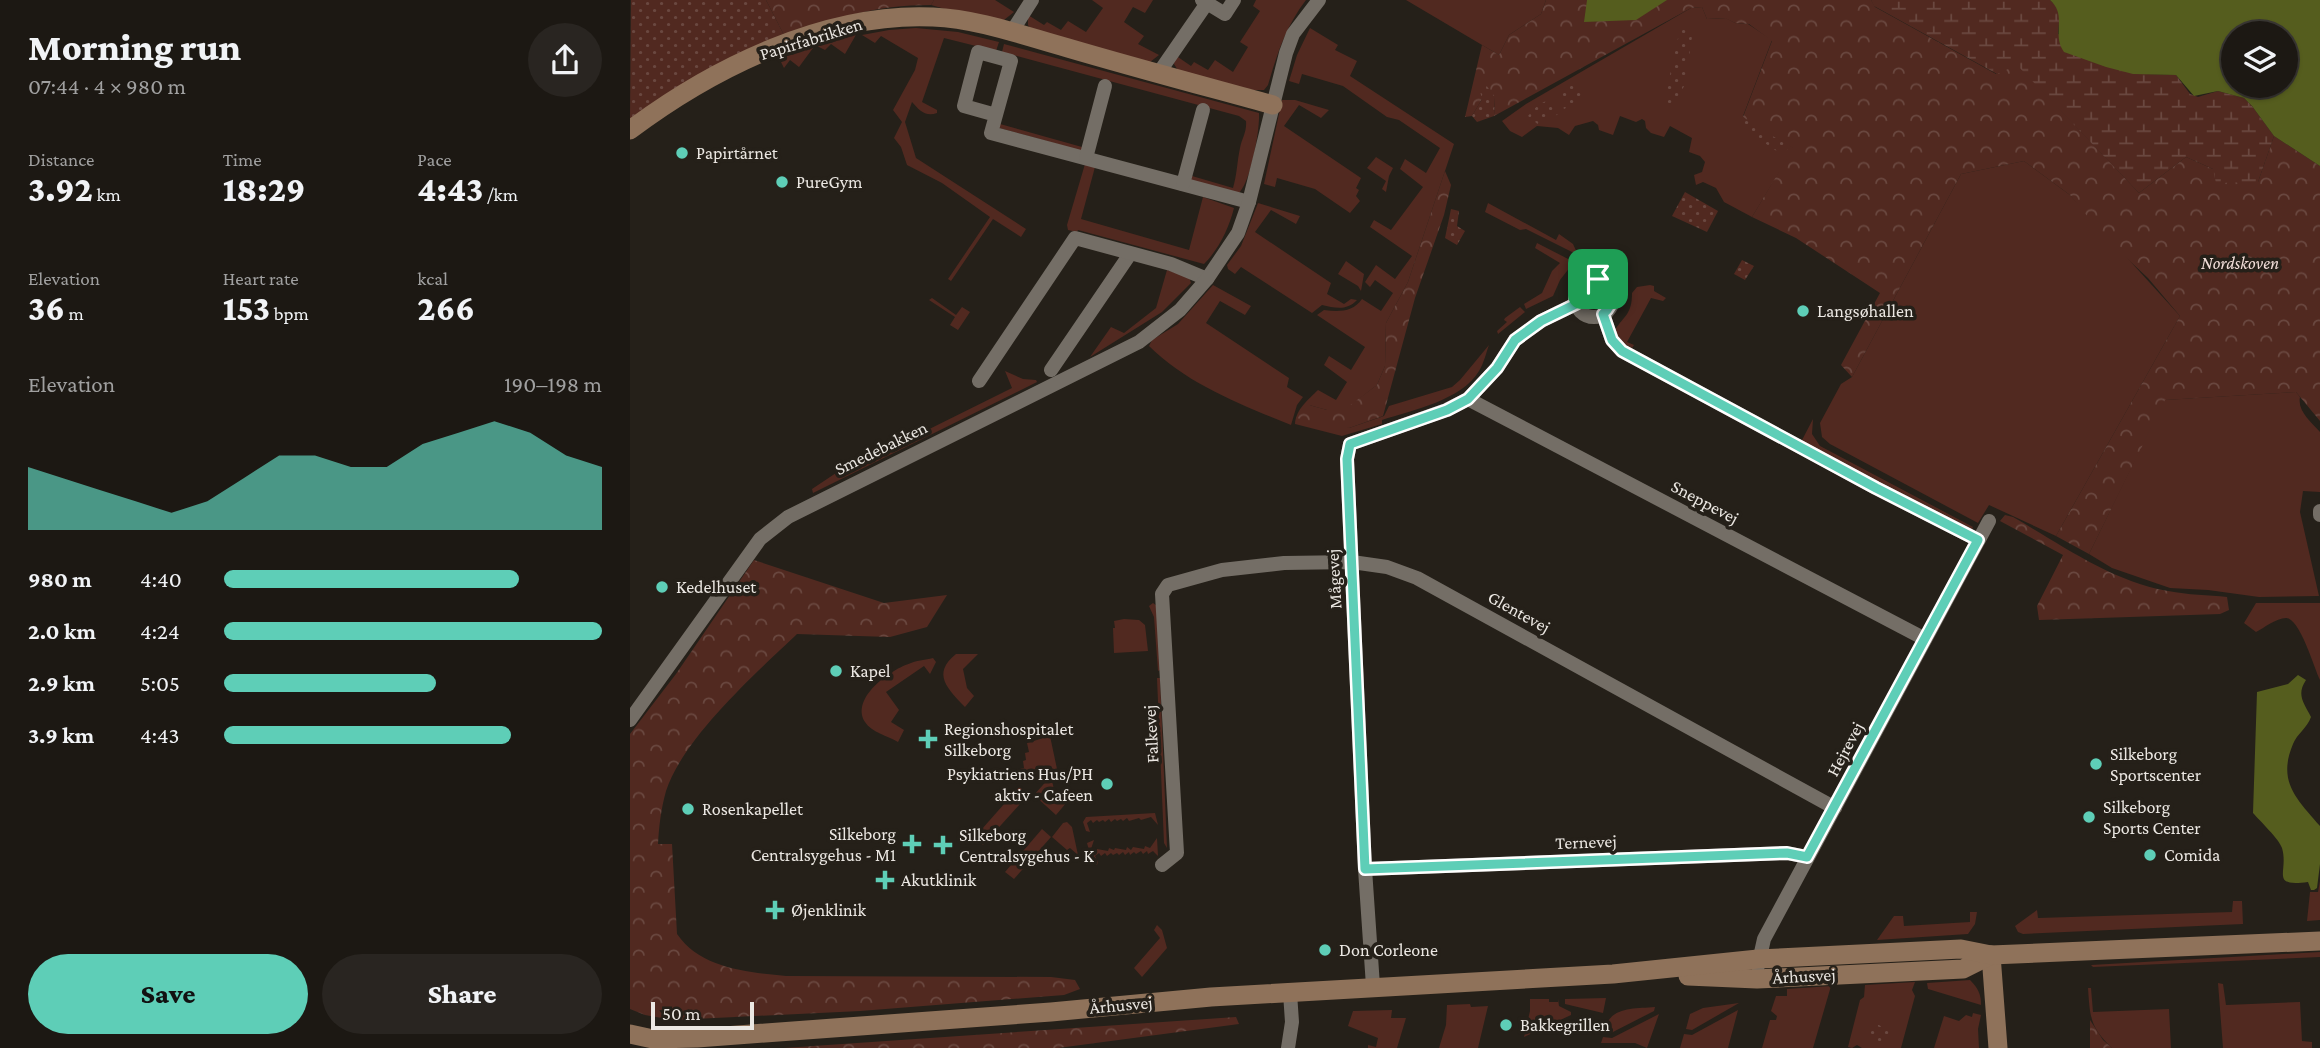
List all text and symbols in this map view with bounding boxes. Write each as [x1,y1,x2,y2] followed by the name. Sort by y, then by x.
[757,14,865,64] street label: Papirfabrikken
[2221,21,2298,98] map controls
[2221,21,2298,98] button: layers
[528,23,602,97] button: share
[28,26,241,68] text: Morning run
[28,73,186,99] text: 07:44 · 4 × 980 m
[696,143,779,163] place label: Papirtårnet
[674,145,690,161] marker: Papirtårnet
[28,149,94,170] text: Distance
[223,149,262,170] text: Time
[417,149,452,170] text: Pace
[28,170,93,209] text: 3.92
[223,170,305,209] text: 18:29
[417,170,483,209] text: 4:43
[796,172,863,192] place label: PureGym
[774,174,790,190] marker: PureGym
[93,184,121,205] text: km
[483,184,518,205] text: /km
[1568,249,1628,309] pin
[2201,253,2279,273] park label: Nordskoven
[1579,260,1617,298] icon: arrive
[28,268,100,289] text: Elevation
[223,268,299,289] text: Heart rate
[417,268,448,289] text: kcal
[28,289,65,328] text: 36
[223,289,270,328] text: 153
[417,289,475,328] text: 266
[1817,301,1914,321] place label: Langsøhallen
[65,303,84,324] text: m
[270,303,309,324] text: bpm
[1795,303,1811,319] marker: Langsøhallen
[28,371,115,397] text: Elevation
[504,371,602,397] text: 190–198 m
[832,417,931,479] street label: Smedebakken
[1667,476,1742,529] street label: Sneppevej
[1322,548,1347,610] street label: Mågevej
[28,566,92,592] text: 980 m
[140,566,182,592] text: 4:40
[676,577,757,597] place label: Kedelhuset
[654,579,670,595] marker: Kedelhuset
[1484,587,1554,638] street label: Glentevej
[28,618,96,644] text: 2.0 km
[140,618,180,644] text: 4:24
[850,661,891,681] place label: Kapel
[828,663,844,679] marker: Kapel
[28,670,95,696] text: 2.9 km
[140,670,180,696] text: 5:05
[1139,704,1164,764] street label: Falkevej
[1822,718,1868,780] street label: Hejrevej
[944,719,1074,760] place label: Regionshospitalet Silkeborg
[28,722,94,748] text: 3.9 km
[140,722,179,748] text: 4:43
[918,729,938,749] marker: Regionshospitalet Silkeborg
[2110,744,2202,785] place label: Silkeborg Sportscenter
[2088,756,2104,772] marker: Silkeborg Sportscenter
[947,764,1093,805] place label: Psykiatriens Hus/PH aktiv - Cafeen
[1099,776,1115,792] marker: Psykiatriens Hus/PH aktiv - Cafeen
[2103,797,2201,838] place label: Silkeborg Sports Center
[702,799,804,819] place label: Rosenkapellet
[680,801,696,817] marker: Rosenkapellet
[2081,809,2097,825] marker: Silkeborg Sports Center
[751,824,896,865] place label: Silkeborg Centralsygehus - M1
[959,825,1094,866] place label: Silkeborg Centralsygehus - K
[1555,831,1617,854] street label: Ternevej
[902,834,922,854] marker: Silkeborg Centralsygehus - M1
[933,835,953,855] marker: Silkeborg Centralsygehus - K
[2164,845,2220,865] place label: Comida
[2142,847,2158,863] marker: Comida
[875,870,895,890] marker: Akutklinik
[901,870,977,890] place label: Akutklinik
[765,900,785,920] marker: Øjenklinik
[791,900,866,921] place label: Øjenklinik
[1339,940,1438,960] place label: Don Corleone
[1317,942,1333,958] marker: Don Corleone
[28,954,308,1034] button: Save
[322,954,602,1034] button: Share
[1772,964,1836,989] street label: Århusvej
[1089,992,1153,1019] street label: Århusvej
[651,999,754,1031] scale bar
[662,1003,701,1024] text: 50 m
[1520,1015,1610,1035] place label: Bakkegrillen
[1498,1017,1514,1033] marker: Bakkegrillen

